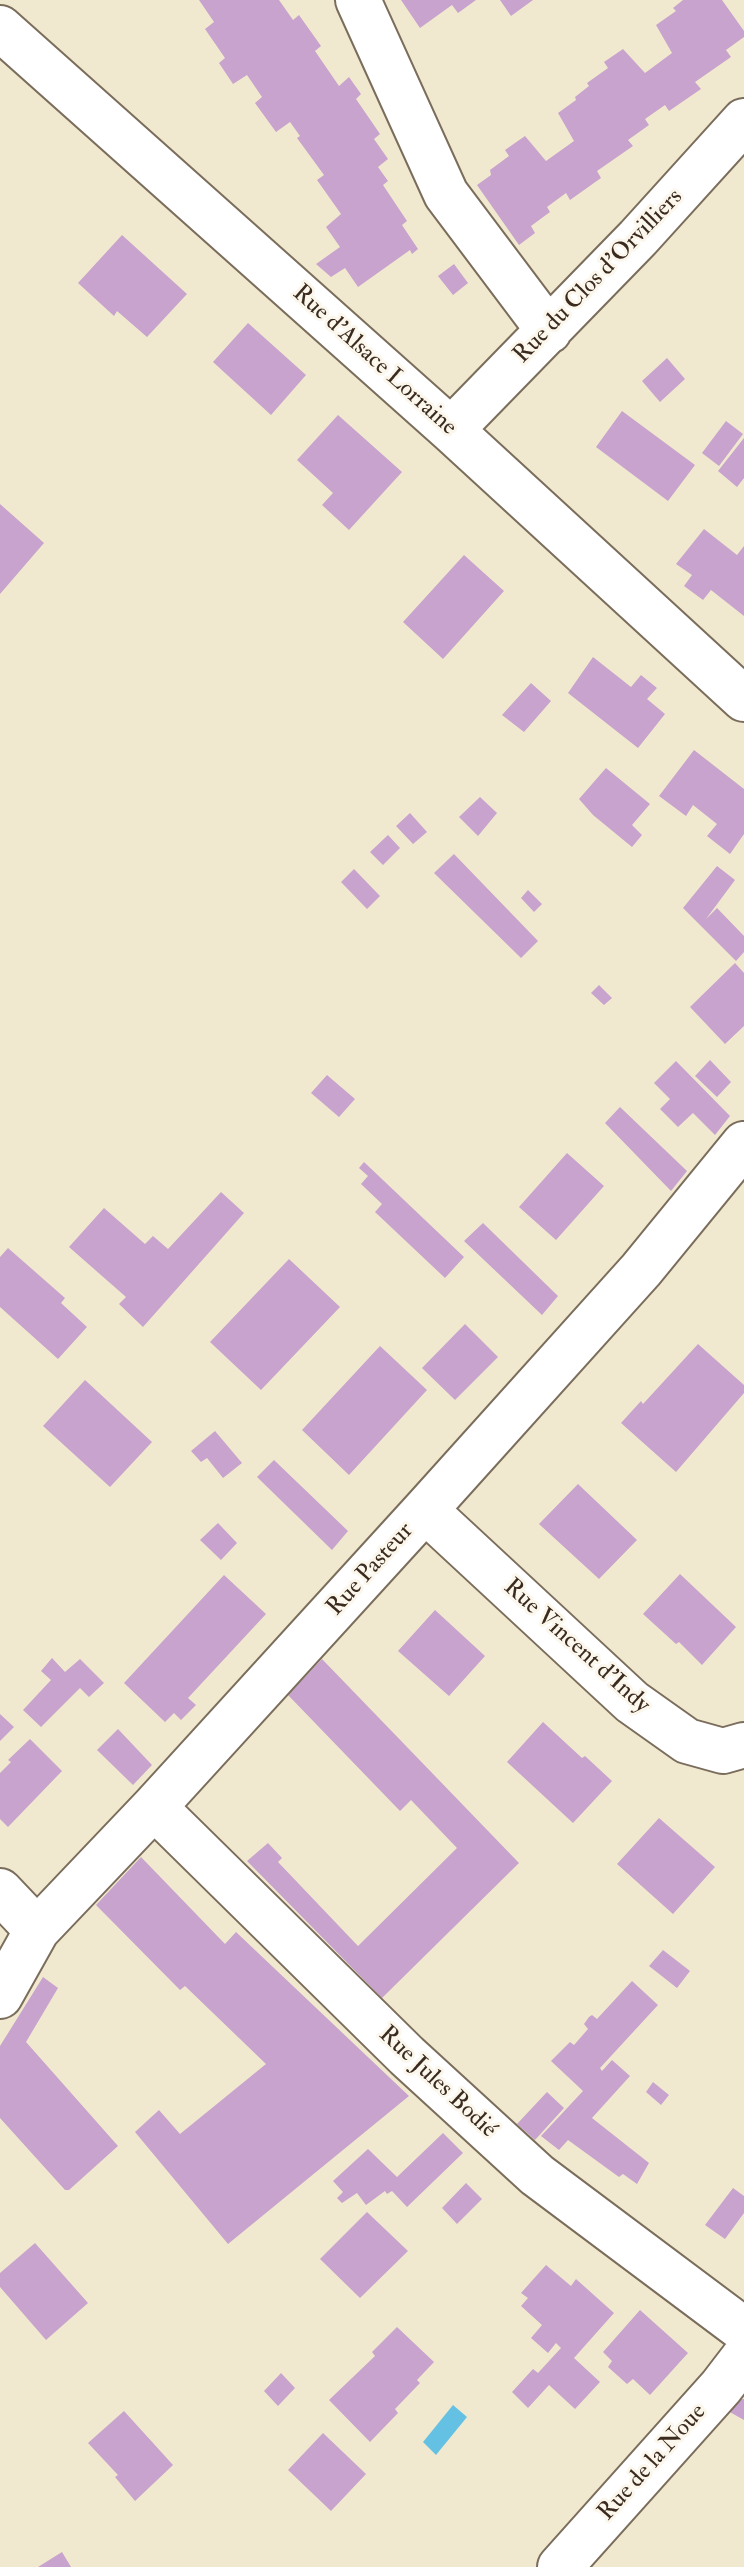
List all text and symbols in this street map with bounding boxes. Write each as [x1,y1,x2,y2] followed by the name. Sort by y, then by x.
[508,184,690,370] street label: Rue du Clos d'Orvilliers
[286,280,462,442] street label: Rue d'Alsace Lorraine
[322,1518,420,1622] street label: Rue Pasteur
[497,1574,655,1720] street label: Rue Vincent d'Indy
[372,2021,502,2145] street label: Rue Jules Bodié
[593,2399,713,2527] street label: Rue de la Noue

